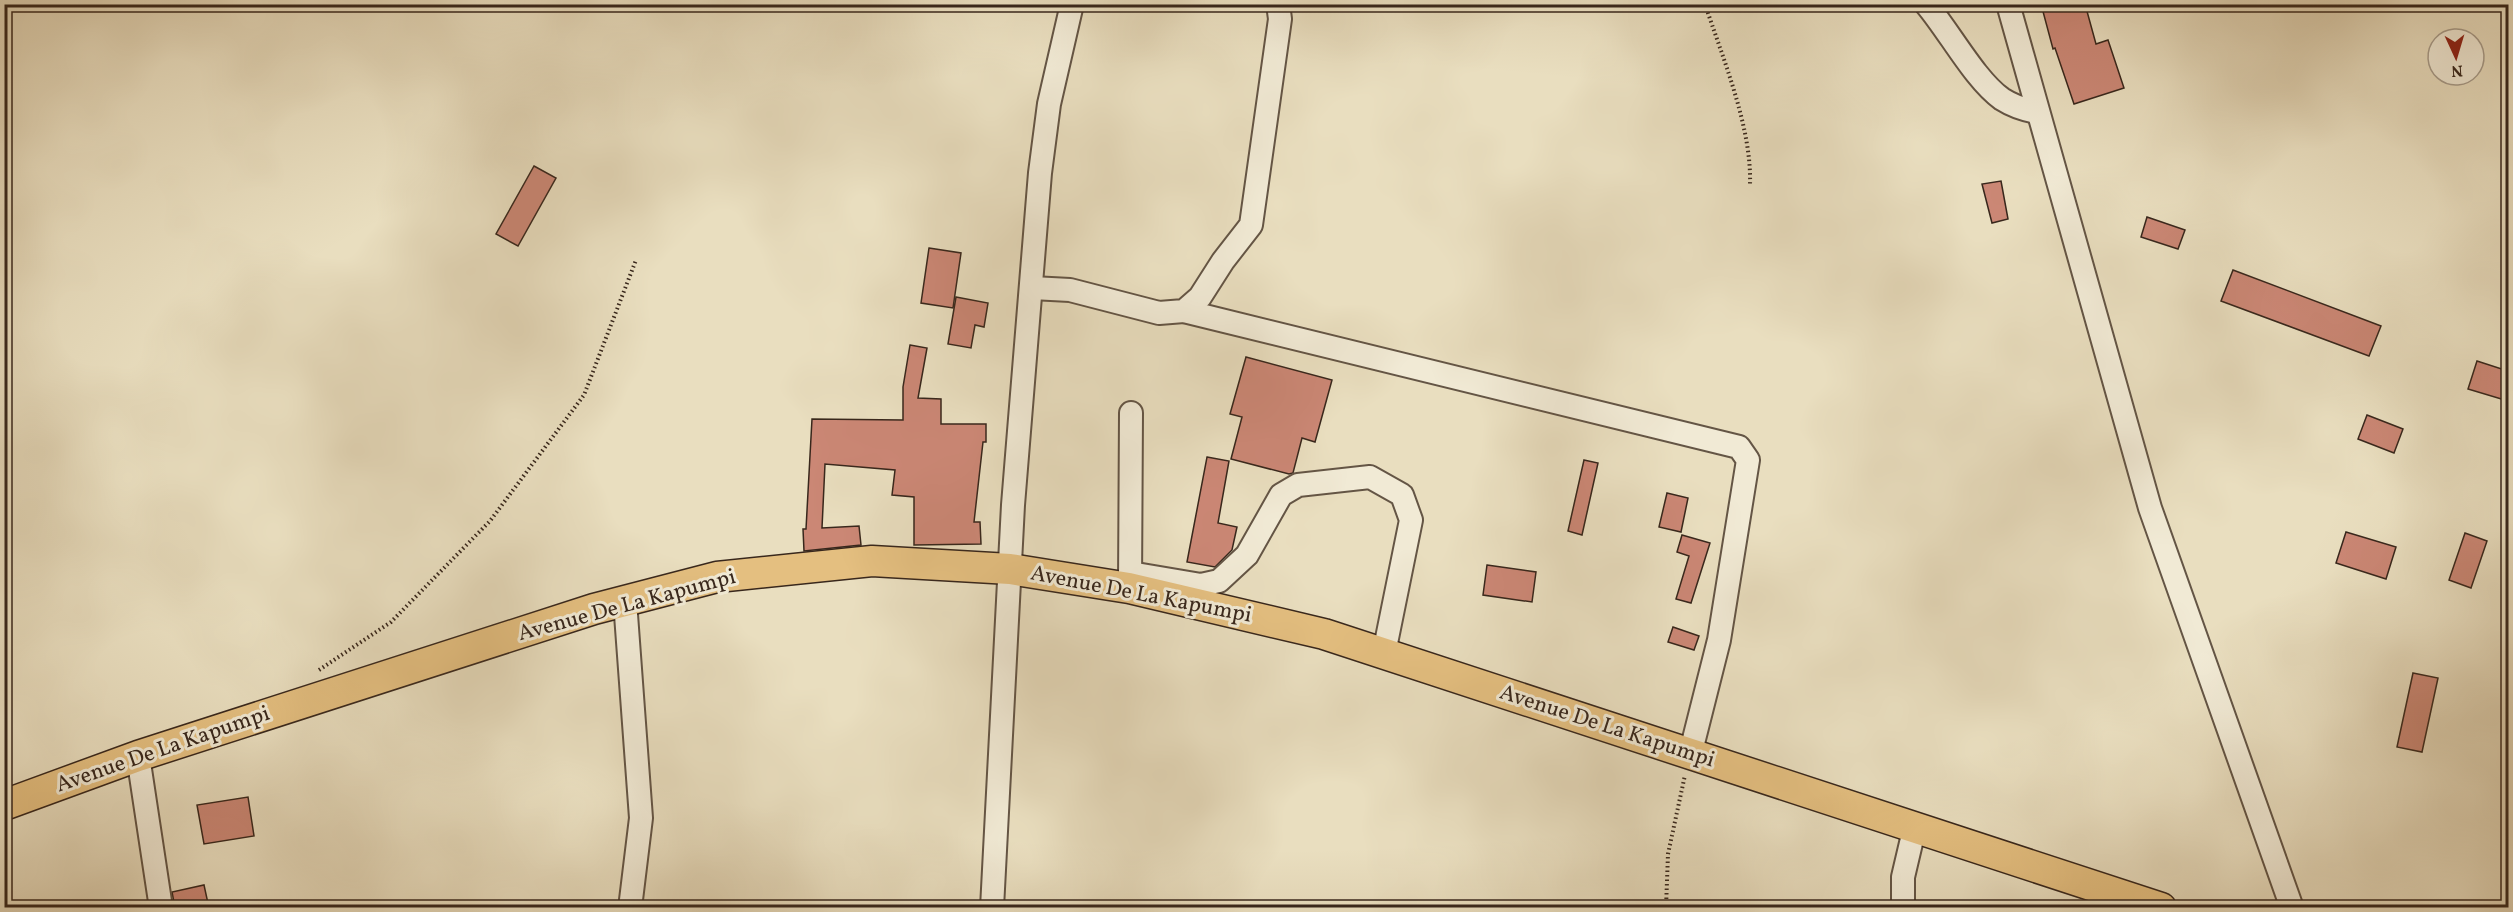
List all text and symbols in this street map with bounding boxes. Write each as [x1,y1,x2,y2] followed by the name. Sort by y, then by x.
[2426,27,2486,87] north arrow
[2450,59,2463,81] text: N
[1028,558,1254,632] street label: Avenue De La Kapumpi
[515,562,739,650] street label: Avenue De La Kapumpi
[1495,678,1719,776] street label: Avenue De La Kapumpi
[52,699,274,801] street label: Avenue De La Kapumpi

